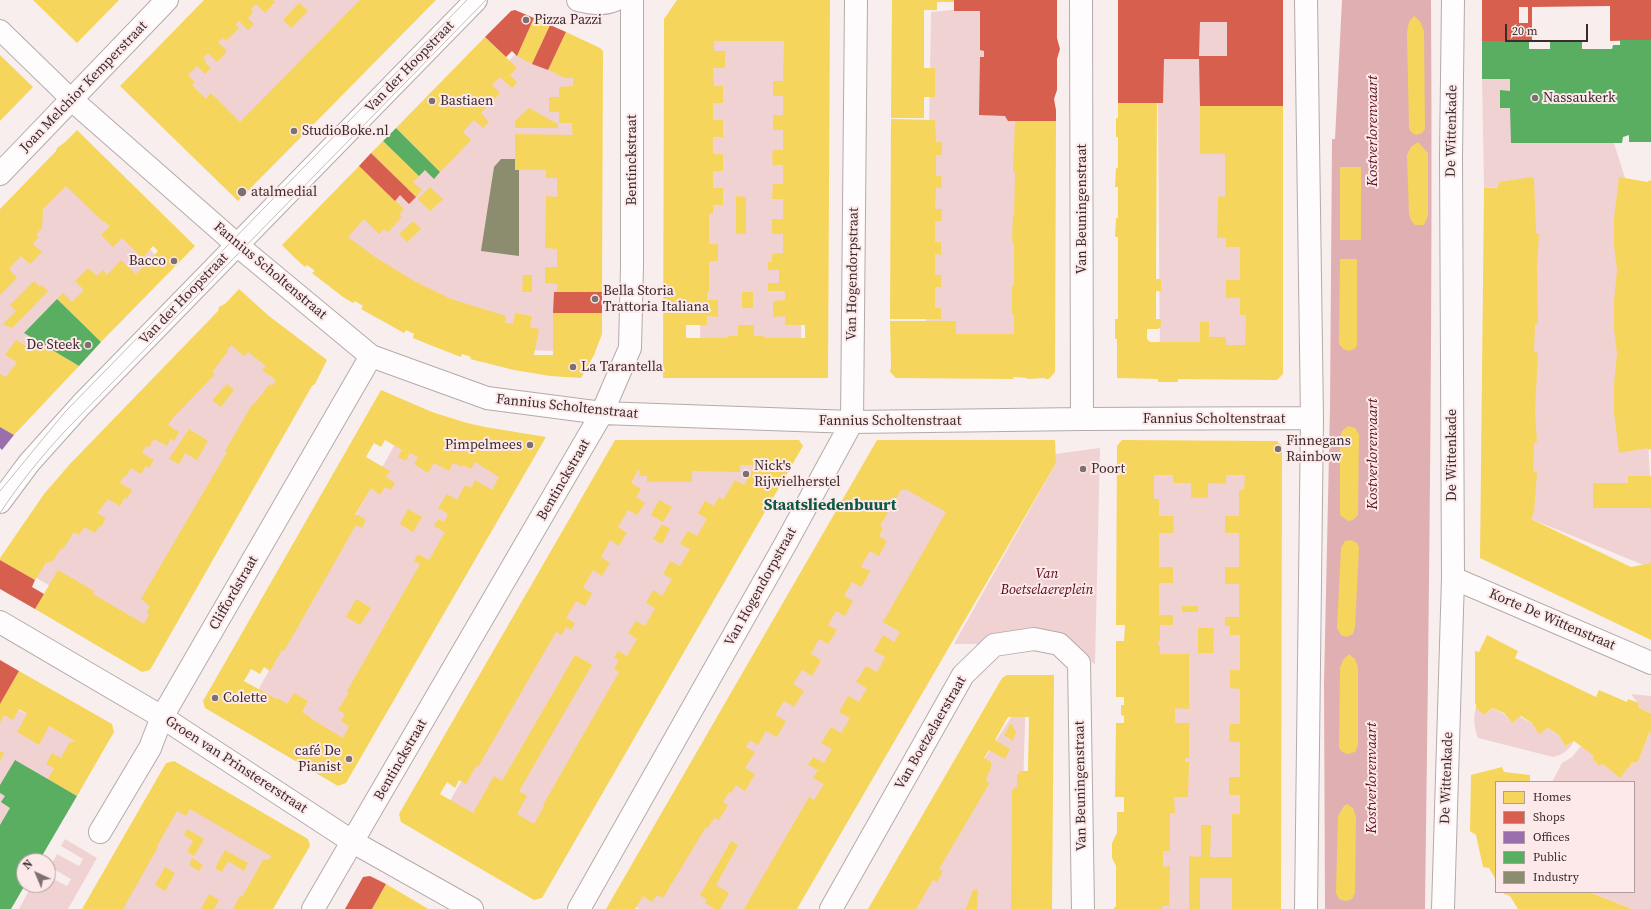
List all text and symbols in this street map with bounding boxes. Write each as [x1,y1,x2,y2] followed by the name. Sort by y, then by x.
[534,12,602,28] place label: Pizza Pazzi
[521,15,531,25] marker: Pizza Pazzi
[1507,16,1590,42] scale bar
[17,18,151,156] street label: Joan Melchior Kemperstraat
[362,18,458,116] street label: Van der Hoopstraat
[1512,23,1538,39] text: 20 m
[1364,75,1382,187] water label: Kostverlorenvaart
[1443,85,1461,177] street label: De Wittenkade
[1543,90,1616,106] place label: Nassaukerk
[440,93,493,109] place label: Bastiaen
[1530,93,1540,103] marker: Nassaukerk
[427,96,437,106] marker: Bastiaen
[624,115,640,205] street label: Bentinckstraat
[302,123,389,139] place label: StudioBoke.nl
[289,126,299,136] marker: StudioBoke.nl
[1074,144,1090,274] street label: Van Beuningenstraat
[251,184,317,200] place label: atalmedial
[236,186,248,198] marker: atalmedial
[843,207,863,341] street label: Van Hogendorpstraat
[210,219,330,323] street label: Fannius Scholtenstraat
[136,250,232,348] street label: Van der Hoopstraat
[129,253,166,269] place label: Bacco
[169,256,179,266] marker: Bacco
[603,283,709,316] place label: Bella Storia Trattoria Italiana
[590,294,600,304] marker: Bella Storia Trattoria Italiana
[26,337,80,353] place label: De Steek
[83,340,93,350] marker: De Steek
[581,359,663,375] place label: La Tarantella
[568,362,578,372] marker: La Tarantella
[495,391,639,423] street label: Fannius Scholtenstraat
[1364,398,1382,510] water label: Kostverlorenvaart
[1444,409,1460,501] street label: De Wittenkade
[1143,411,1285,427] street label: Fannius Scholtenstraat
[819,413,961,429] street label: Fannius Scholtenstraat
[1286,433,1351,466] place label: Finnegans Rainbow
[534,436,594,524] street label: Bentinckstraat
[445,437,522,453] place label: Pimpelmees
[525,440,535,450] marker: Pimpelmees
[1273,444,1283,454] marker: Finnegans Rainbow
[754,458,840,490] place label: Nick's Rijwielherstel
[1091,461,1125,477] place label: Poort
[1078,464,1088,474] marker: Poort
[741,469,751,479] marker: Nick's Rijwielherstel
[764,496,896,516] district label: Staatsliedenbuurt
[721,525,801,649] street label: Van Hogendorpstraat
[206,553,262,633] street label: Cliffordstraat
[1001,566,1093,598] park label: Van Boetselaereplein
[1486,586,1618,654] street label: Korte De Wittenstraat
[892,673,970,793] street label: Van Boetzelaerstraat
[223,690,267,706] place label: Colette
[210,693,220,703] marker: Colette
[162,713,310,817] street label: Groen van Prinstererstraat
[371,716,431,804] street label: Bentinckstraat
[1071,721,1091,851] street label: Van Beuningenstraat
[1363,722,1381,834] water label: Kostverlorenvaart
[1437,732,1457,824] street label: De Wittenkade
[295,743,341,776] place label: café De Pianist
[344,754,354,764] marker: café De Pianist
[1495,781,1635,893] legend
[1533,789,1571,805] text: Homes
[1533,809,1565,825] text: Shops
[1533,829,1570,845] text: Offices
[1533,849,1567,865] text: Public
[16,853,56,893] north arrow
[20,857,36,873] text: N
[1533,869,1579,885] text: Industry

